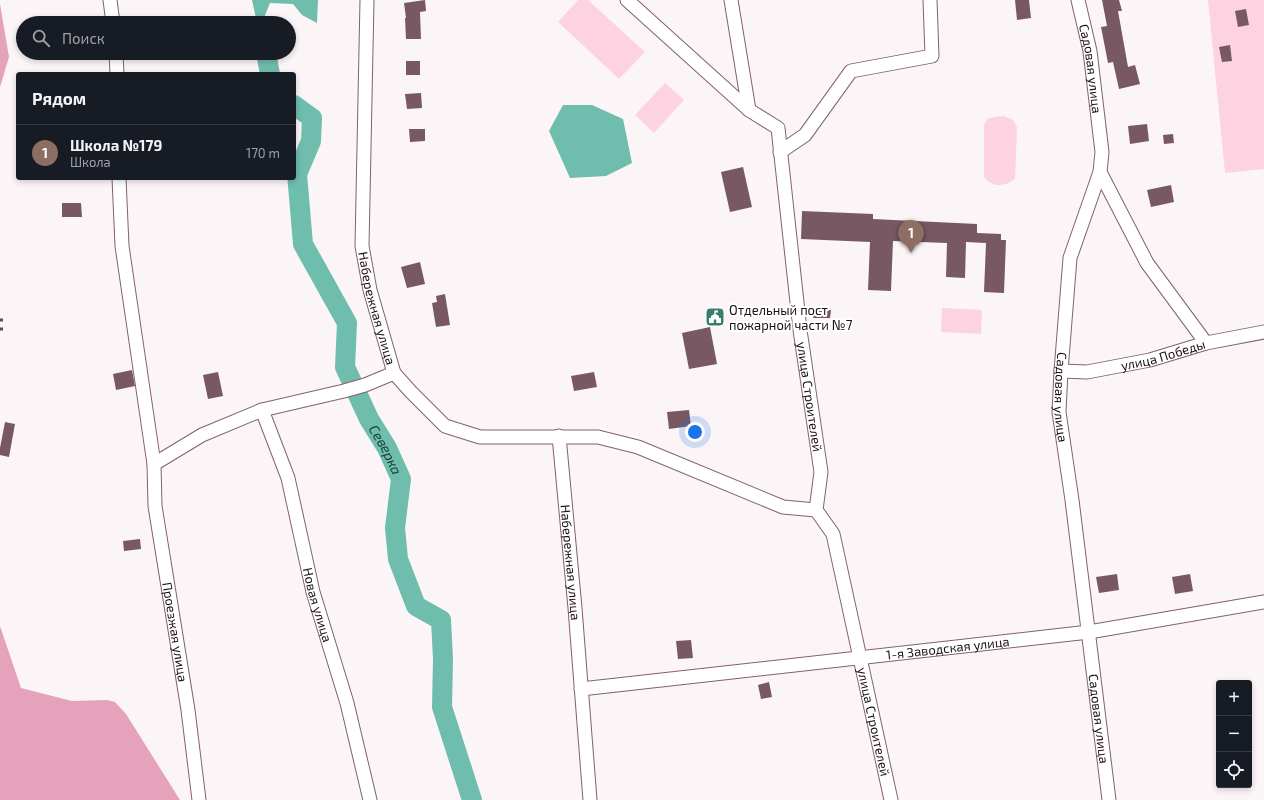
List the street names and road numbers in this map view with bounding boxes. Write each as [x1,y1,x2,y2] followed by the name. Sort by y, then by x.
[1076,22,1105,114] street label: Садовая улица
[355,250,399,367] street label: Набережная улица
[1119,336,1207,373] street label: улица Победы
[794,341,826,453] street label: улица Строителей
[1051,352,1071,443] street label: Садовая улица
[557,504,584,621] street label: Набережная улица
[300,566,336,644] street label: Новая улица
[159,581,191,683] street label: Проезжая улица
[885,633,1010,663] street label: 1-я Заводская улица
[854,666,894,778] street label: улица Строителей
[1086,673,1112,765] street label: Садовая улица

